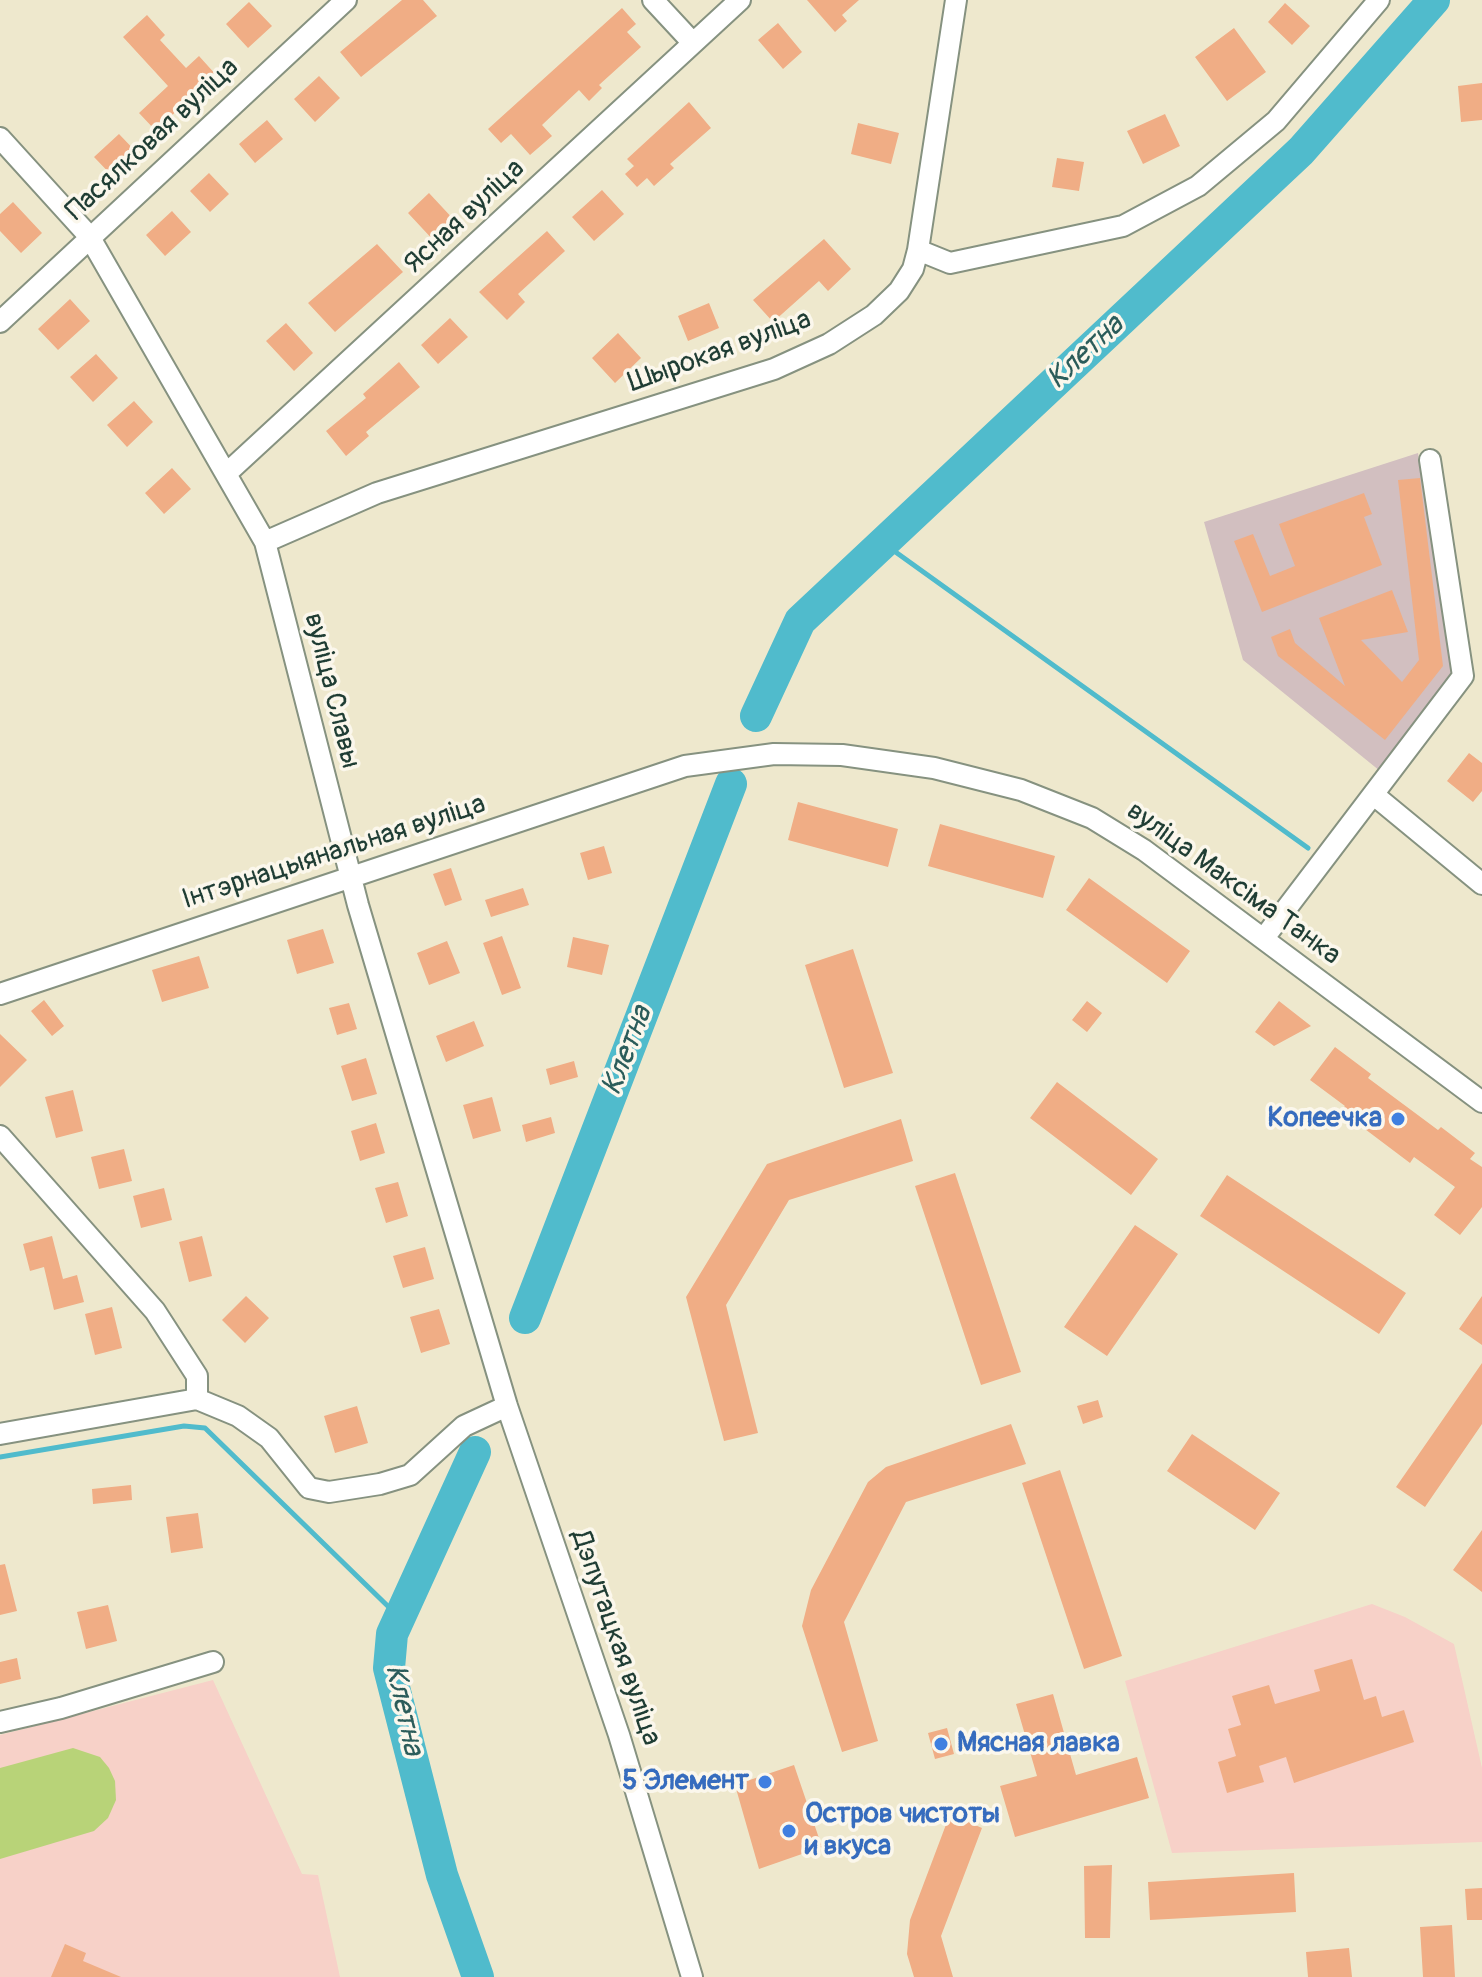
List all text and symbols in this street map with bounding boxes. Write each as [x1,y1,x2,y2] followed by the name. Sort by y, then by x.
[60,52,246,228] street label: Пасялковая вуліца
[398,153,532,281] street label: Ясная вуліца
[624,303,816,401] street label: Шырокая вуліца
[1040,309,1132,397] water label: Клетна
[295,610,367,772] street label: вуліца Славы
[178,788,490,918] street label: Інтэрнацыянальная вуліца
[1119,795,1347,973] street label: вуліца Максіма Танка
[595,1002,661,1100] water label: Клетна
[1267,1102,1382,1136] place label: Копеечка
[1389,1110,1407,1128] marker: Копеечка
[562,1526,668,1750] street label: Дэпутацкая вуліца
[376,1661,430,1759] water label: Клетна
[957,1727,1120,1761] place label: Мясная лавка
[932,1735,950,1753] marker: Мясная лавка
[622,1765,749,1799] place label: 5 Элемент
[756,1773,774,1791] marker: 5 Элемент
[805,1798,1000,1864] place label: Остров чистоты и вкуса
[780,1822,798,1840] marker: Остров чистоты и вкуса

